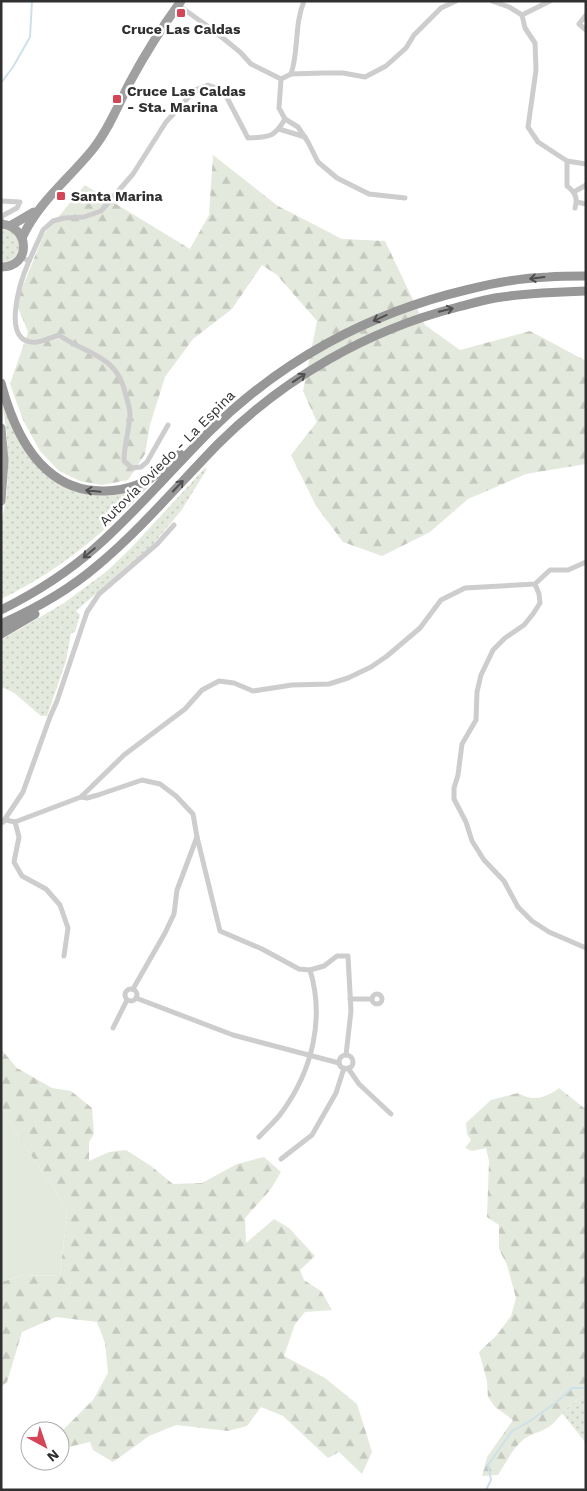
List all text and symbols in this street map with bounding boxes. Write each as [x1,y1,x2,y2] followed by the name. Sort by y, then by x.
[175,7,187,19] marker: Cruce Las Caldas
[122,21,241,37] place label: Cruce Las Caldas
[127,83,246,115] place label: Cruce Las Caldas - Sta. Marina
[111,93,123,105] marker: Cruce Las Caldas - Sta. Marina
[71,188,164,204] place label: Santa Marina
[55,190,67,202] marker: Santa Marina
[529,273,545,283] one-way arrow
[438,305,454,314] one-way arrow
[373,313,388,323] one-way arrow
[292,373,306,383] one-way arrow
[96,387,238,529] street label: Autovía Oviedo - La Espina
[172,479,184,492] one-way arrow
[85,486,101,496] one-way arrow
[83,547,96,558] one-way arrow
[20,1421,70,1471] north arrow
[44,1446,62,1465] text: N

